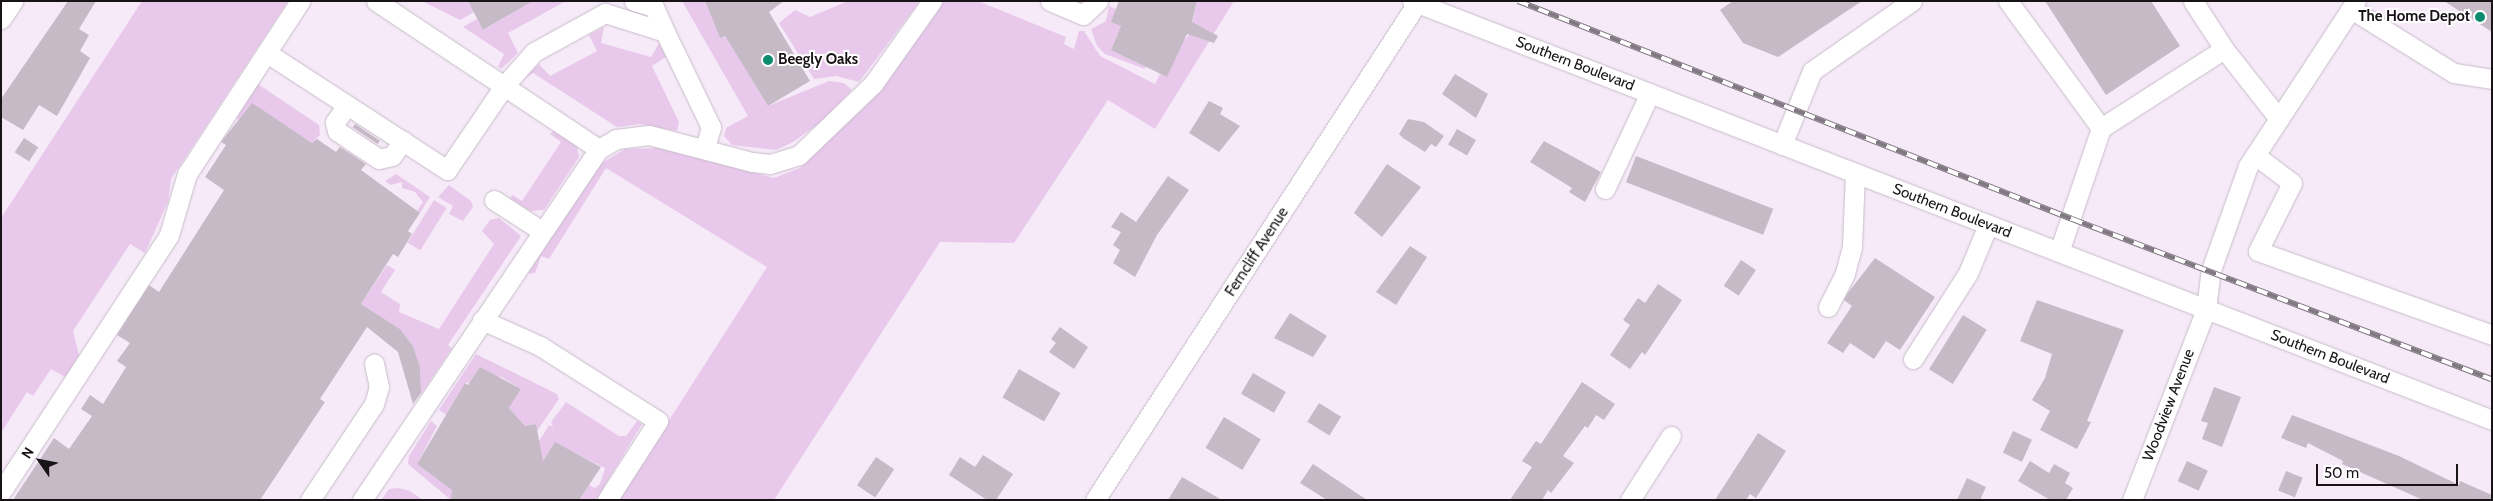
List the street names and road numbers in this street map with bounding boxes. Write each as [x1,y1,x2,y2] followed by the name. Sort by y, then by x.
[1513,33,1637,95] street label: Southern Boulevard
[1890,180,2014,242] street label: Southern Boulevard
[1222,204,1292,300] street label: Ferncliff Avenue
[2268,326,2392,388] street label: Southern Boulevard
[2139,346,2199,464] street label: Woodview Avenue

